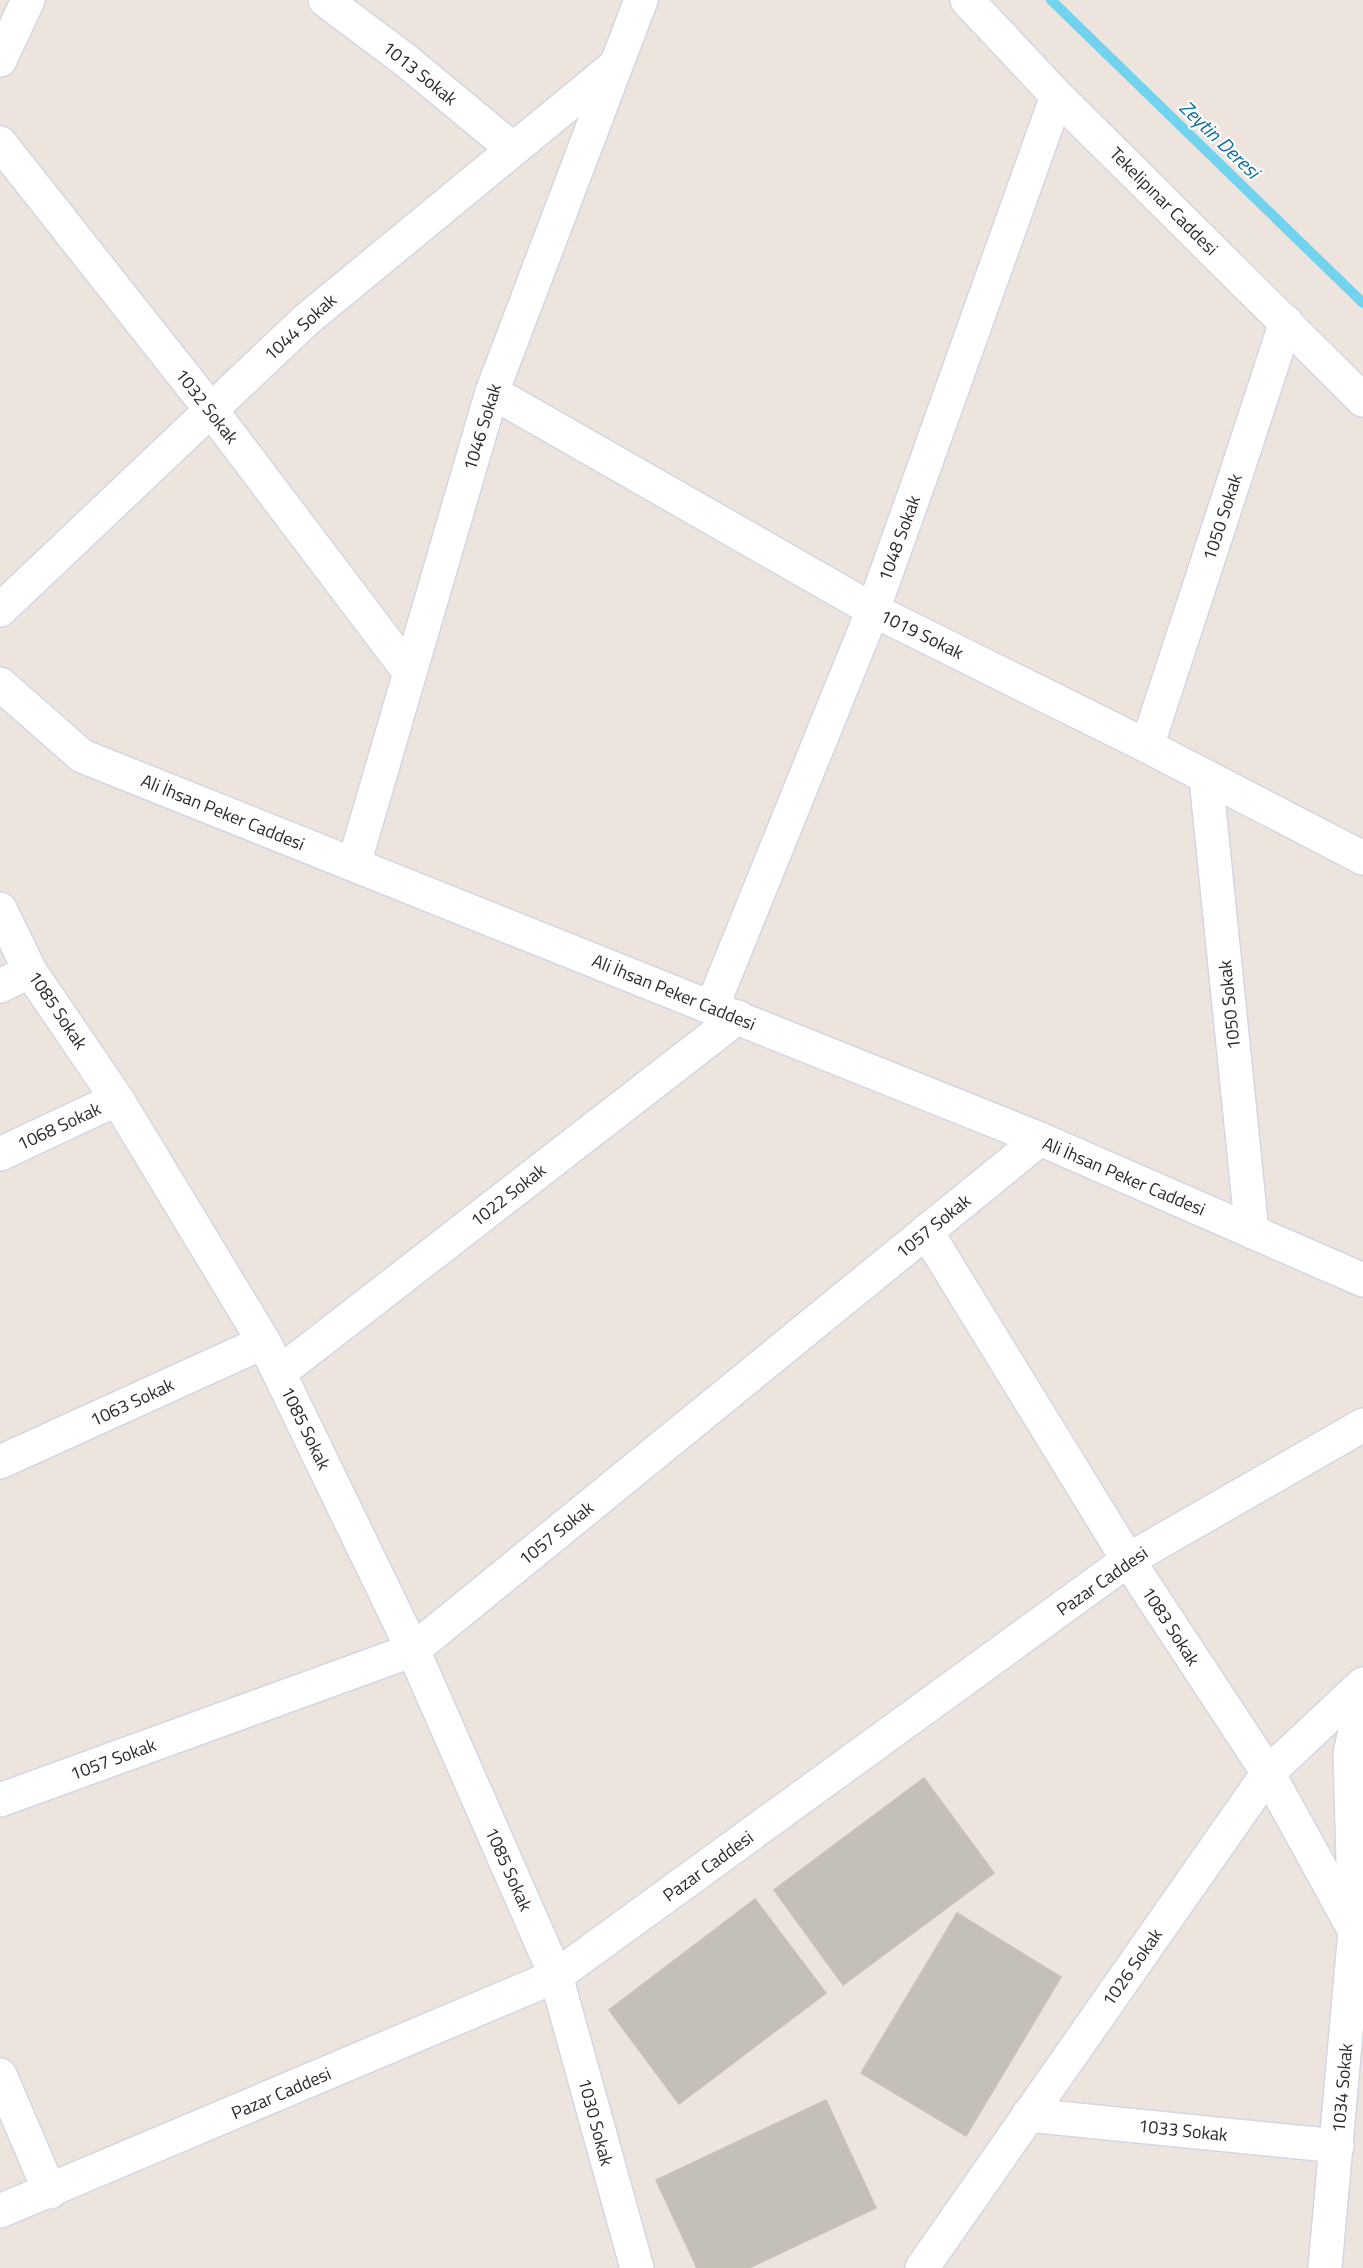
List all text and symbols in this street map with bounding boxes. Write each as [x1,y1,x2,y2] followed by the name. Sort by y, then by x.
[377,34,464,112] street label: 1013 Sokak
[1173,92,1270,188] water label: Zeytin Deresi
[1104,141,1224,261] street label: Tekelipınar Caddesi
[258,287,343,367] street label: 1044 Sokak
[169,362,245,450] street label: 1032 Sokak
[456,380,508,474] street label: 1046 Sokak
[1195,470,1249,564] street label: 1050 Sokak
[871,491,927,585] street label: 1048 Sokak
[876,602,969,666] street label: 1019 Sokak
[137,767,309,857] street label: Ali İhsan Peker Caddesi
[588,947,760,1037] street label: Ali İhsan Peker Caddesi
[1211,959,1247,1051] street label: 1050 Sokak
[22,965,94,1055] street label: 1085 Sokak
[13,1095,106,1157] street label: 1068 Sokak
[1038,1129,1210,1223] street label: Ali İhsan Peker Caddesi
[464,1157,552,1233] street label: 1022 Sokak
[890,1187,977,1265] street label: 1057 Sokak
[86,1371,179,1433] street label: 1063 Sokak
[274,1382,338,1475] street label: 1085 Sokak
[513,1494,600,1572] street label: 1057 Sokak
[1051,1539,1153,1623] street label: Pazar Caddesi
[1135,1581,1207,1671] street label: 1083 Sokak
[66,1731,160,1787] street label: 1057 Sokak
[478,1823,540,1916] street label: 1085 Sokak
[657,1824,759,1908] street label: Pazar Caddesi
[1095,1922,1169,2012] street label: 1026 Sokak
[1325,2042,1359,2134] street label: 1034 Sokak
[227,2060,335,2126] street label: Pazar Caddesi
[571,2075,621,2169] street label: 1030 Sokak
[1137,2112,1229,2148] street label: 1033 Sokak

